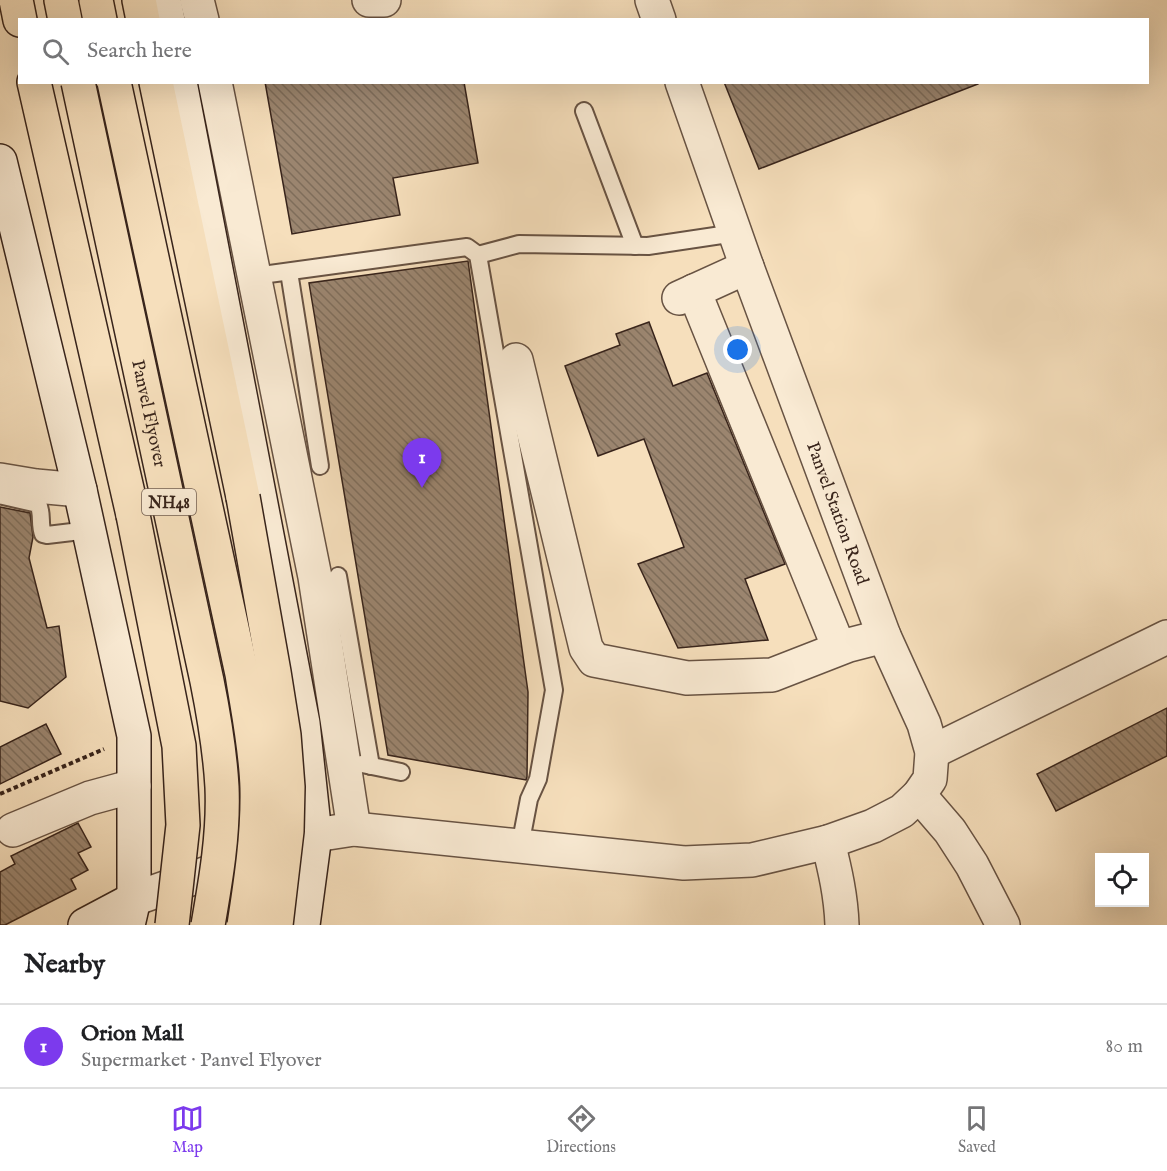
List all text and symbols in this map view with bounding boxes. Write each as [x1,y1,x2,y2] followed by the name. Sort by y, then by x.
[18,18,1149,84] search box
[39,35,72,68] icon: search
[87,37,192,65] text: Search here
[723,335,752,364] your location
[125,358,171,470] street label: Panvel Flyover
[402,438,442,488] pin: 1
[800,439,873,588] street label: Panvel Station Road
[142,489,196,515] road number: NH48
[1095,853,1149,907] map controls
[1095,853,1149,907] button: locate
[24,948,105,981] text: Nearby
[81,1020,184,1048] text: Orion Mall
[40,1034,47,1059] text: 1
[1106,1034,1143,1059] text: 80 m
[81,1048,322,1073] text: Supermarket · Panvel Flyover
[171,1102,204,1158] tab: Map
[546,1102,616,1158] tab: Directions
[958,1102,996,1158] tab: Saved

